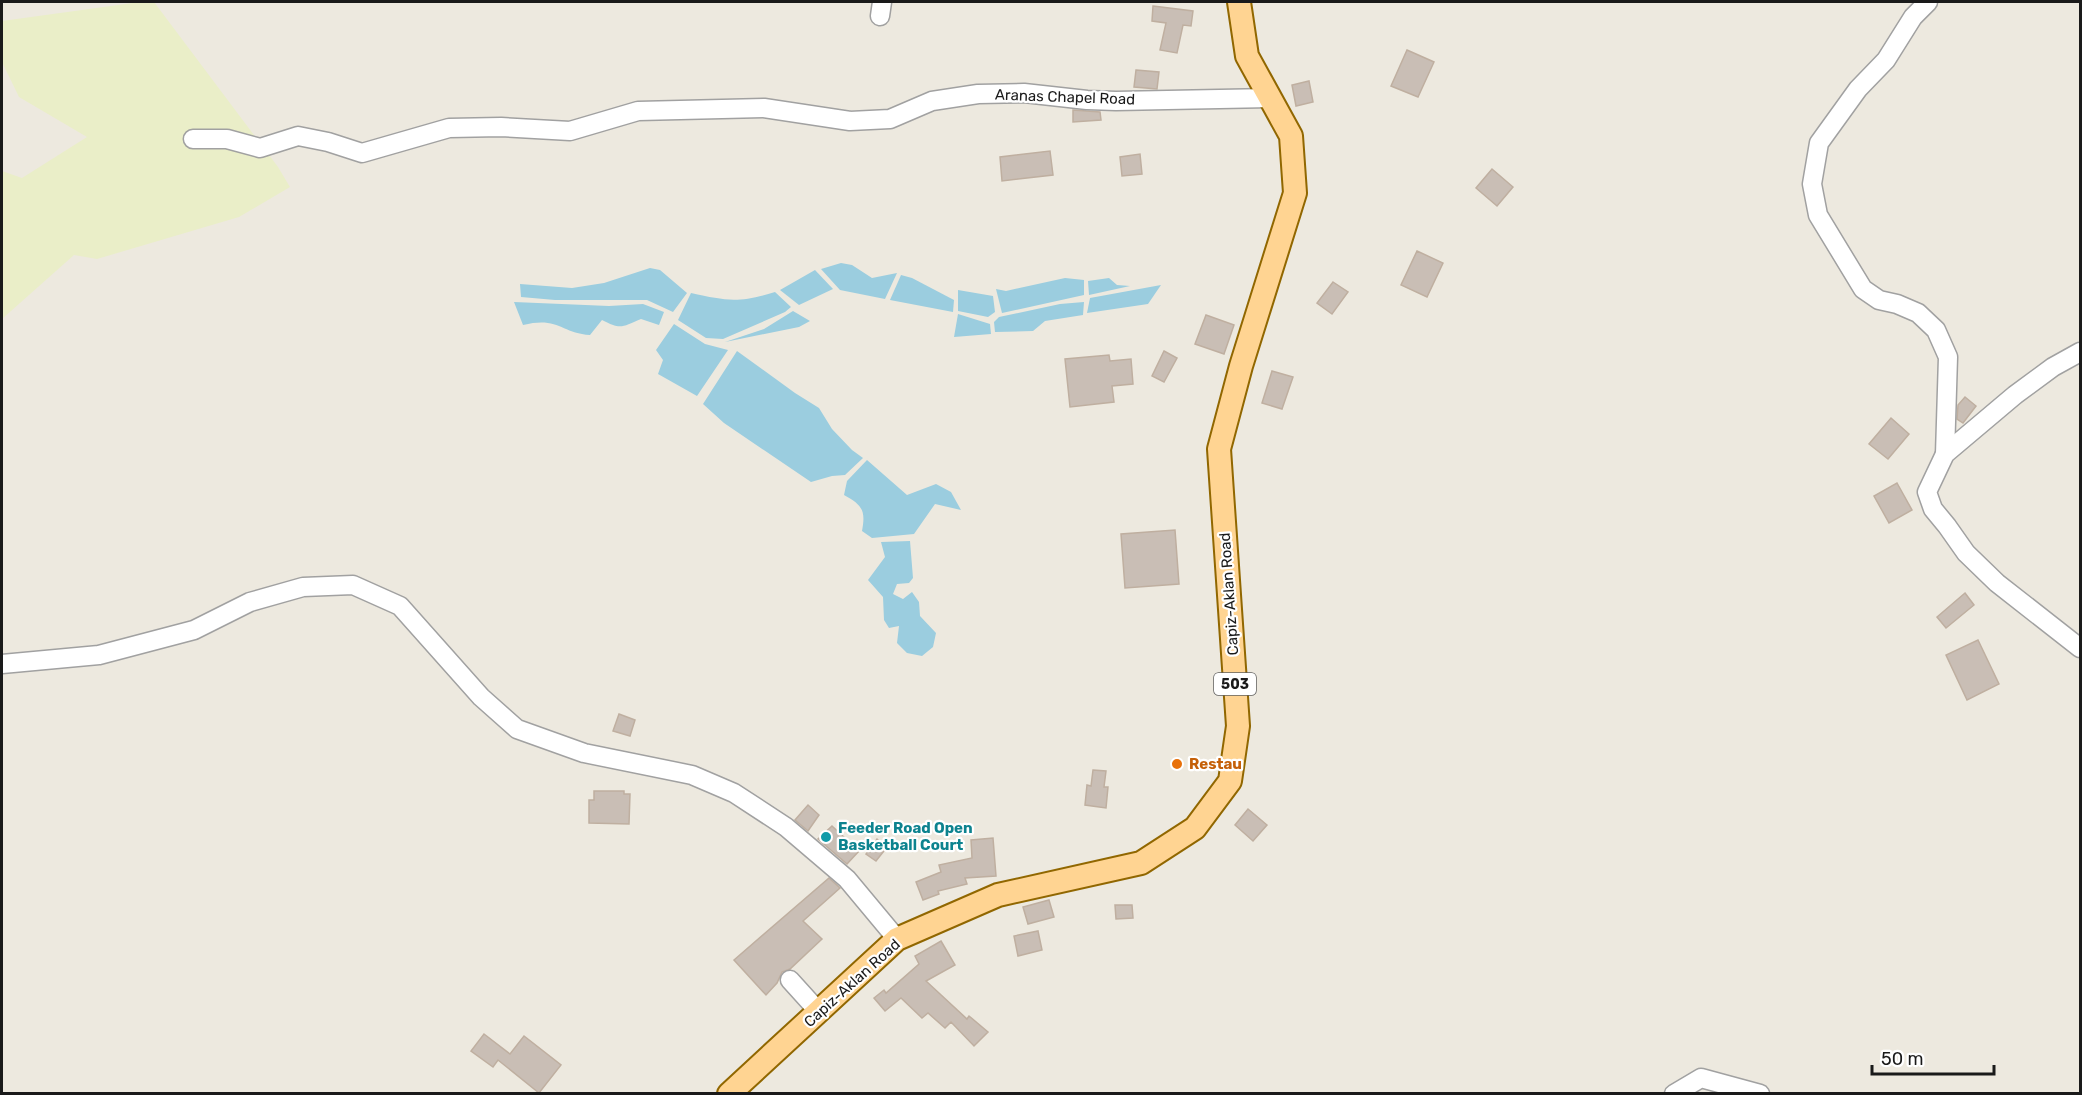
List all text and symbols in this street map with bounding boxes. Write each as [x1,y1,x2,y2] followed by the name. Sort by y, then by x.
[995,86,1135,108] street label: Aranas Chapel Road
[1216,532,1242,656] street label: Capiz-Aklan Road
[1214,673,1256,695] road number: 503
[1189,755,1242,773] place label: Restau
[1170,757,1184,771] marker: Restau
[838,819,973,854] place label: Feeder Road Open Basketball Court
[819,830,833,844] marker: Feeder Road Open Basketball Court
[800,935,904,1031] street label: Capiz-Aklan Road
[1872,1038,1994,1076] scale bar
[1881,1048,1924,1070] text: 50 m

